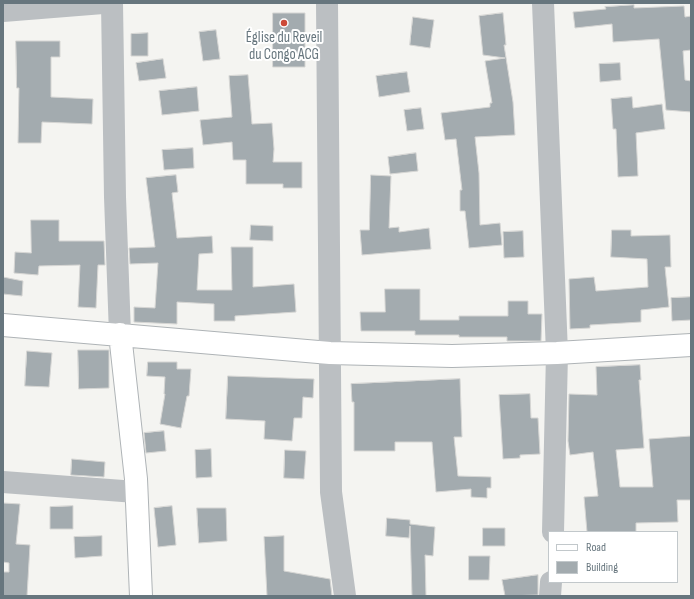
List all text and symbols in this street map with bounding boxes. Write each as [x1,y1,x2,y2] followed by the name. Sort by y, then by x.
[279,18,289,28] marker: Église du Reveil du Congo ACG
[246,29,322,64] place label: Église du Reveil du Congo ACG
[548,531,678,583] legend
[586,540,606,555] text: Road
[586,560,618,575] text: Building

